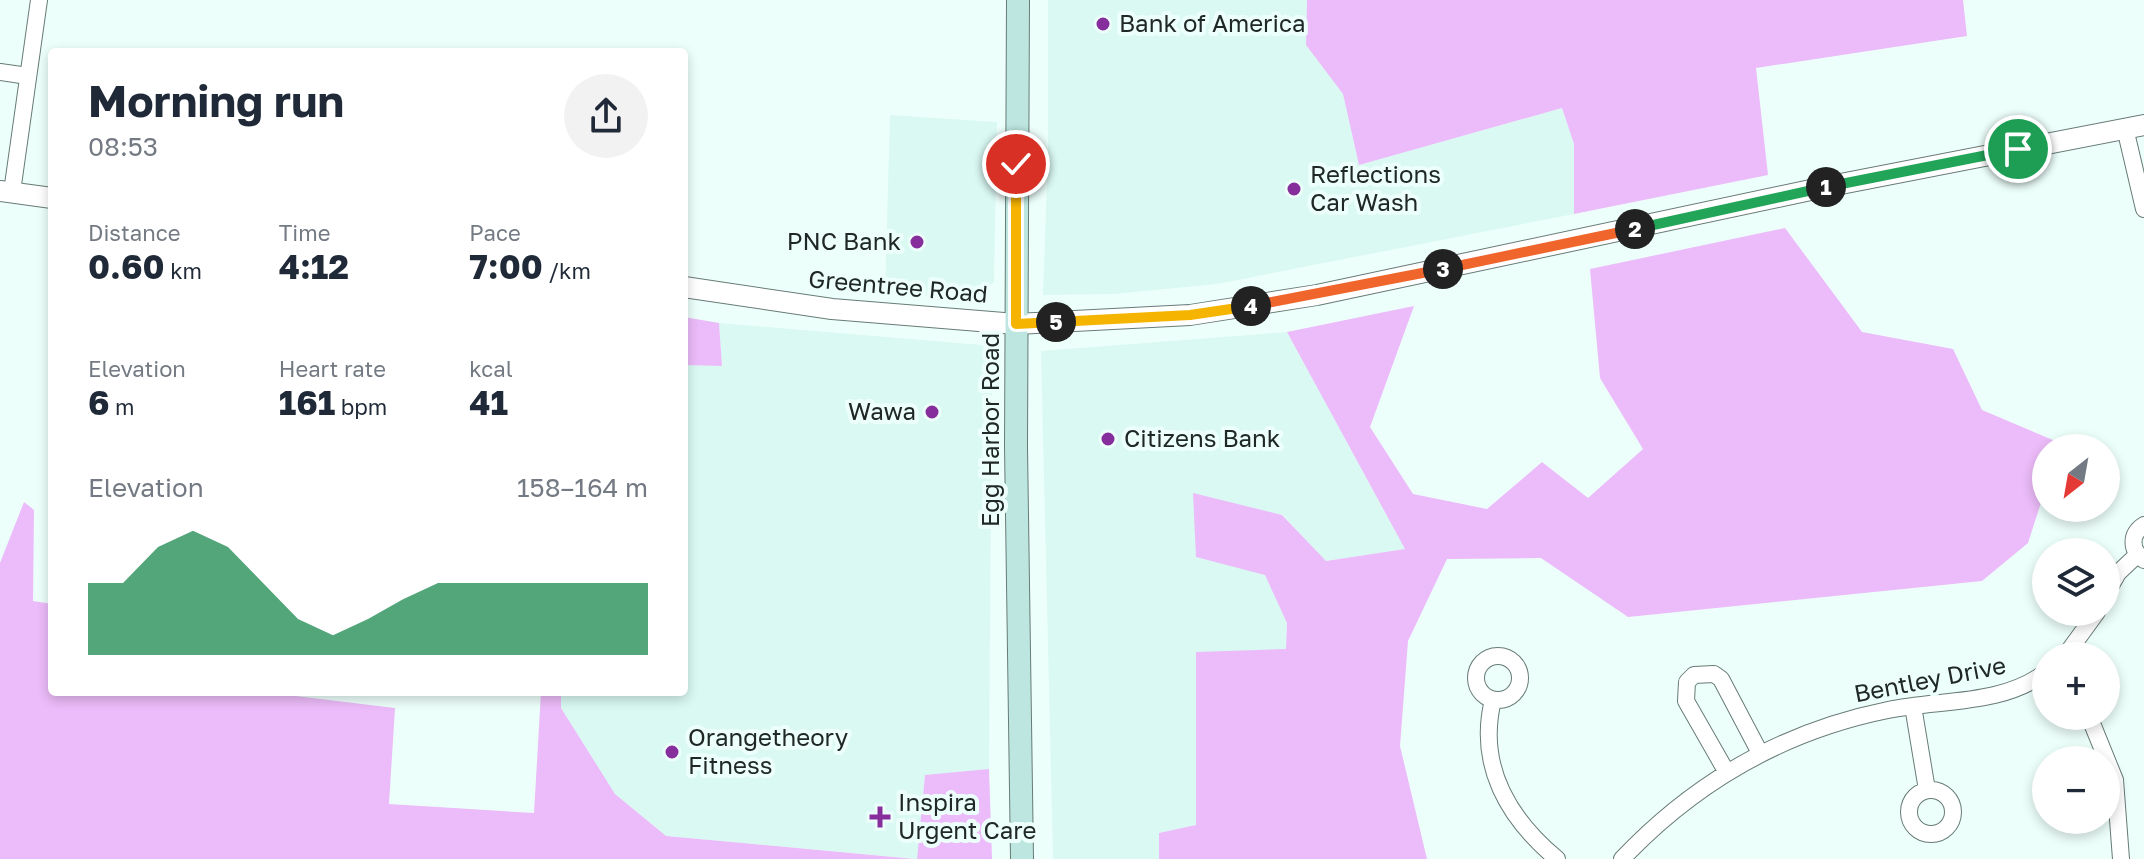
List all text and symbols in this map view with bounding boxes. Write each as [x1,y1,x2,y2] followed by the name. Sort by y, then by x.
[1119,8,1306,37] place label: Bank of America
[1094,15,1112,33] marker: Bank of America
[88,74,344,127] text: Morning run
[564,74,648,158] button: share
[1984,115,2052,183] pin
[1996,127,2040,171] icon: arrive
[982,130,1050,198] pin
[88,131,158,162] text: 08:53
[994,142,1038,186] icon: check
[1310,159,1441,216] place label: Reflections Car Wash
[1806,167,1846,207] pin: 1
[1820,173,1832,200] text: 1
[1285,180,1303,198] marker: Reflections Car Wash
[1615,209,1655,249] pin: 2
[1628,215,1642,242] text: 2
[88,219,180,246] text: Distance
[279,219,330,246] text: Time
[469,219,521,246] text: Pace
[787,226,901,255] place label: PNC Bank
[908,233,926,251] marker: PNC Bank
[88,246,165,286] text: 0.60
[279,246,349,286] text: 4:12
[469,246,543,286] text: 7:00
[1423,249,1463,289] pin: 3
[1436,255,1450,282] text: 3
[165,257,202,284] text: km
[543,257,591,284] text: /km
[807,263,989,308] street label: Greentree Road
[1231,286,1271,326] pin: 4
[1244,292,1258,319] text: 4
[1036,302,1076,342] pin: 5
[1049,308,1063,335] text: 5
[975,333,1004,527] street label: Egg Harbor Road
[88,355,186,382] text: Elevation
[279,355,386,382] text: Heart rate
[469,355,513,382] text: kcal
[88,382,110,422] text: 6
[279,382,335,422] text: 161
[469,382,508,422] text: 41
[110,393,135,420] text: m
[335,393,387,420] text: bpm
[848,396,916,425] place label: Wawa
[923,403,941,421] marker: Wawa
[1124,423,1280,452] place label: Citizens Bank
[1099,430,1117,448] marker: Citizens Bank
[2032,434,2120,522] north arrow
[2032,434,2120,834] map controls
[88,472,204,503] text: Elevation
[517,472,648,503] text: 158–164 m
[2032,538,2120,626] button: layers
[2032,642,2120,730] button: +
[1851,650,2008,707] street label: Bentley Drive
[688,722,848,779] place label: Orangetheory Fitness
[663,743,681,761] marker: Orangetheory Fitness
[2032,746,2120,834] button: −
[898,787,1036,844] place label: Inspira Urgent Care
[869,806,891,828] marker: Inspira Urgent Care

